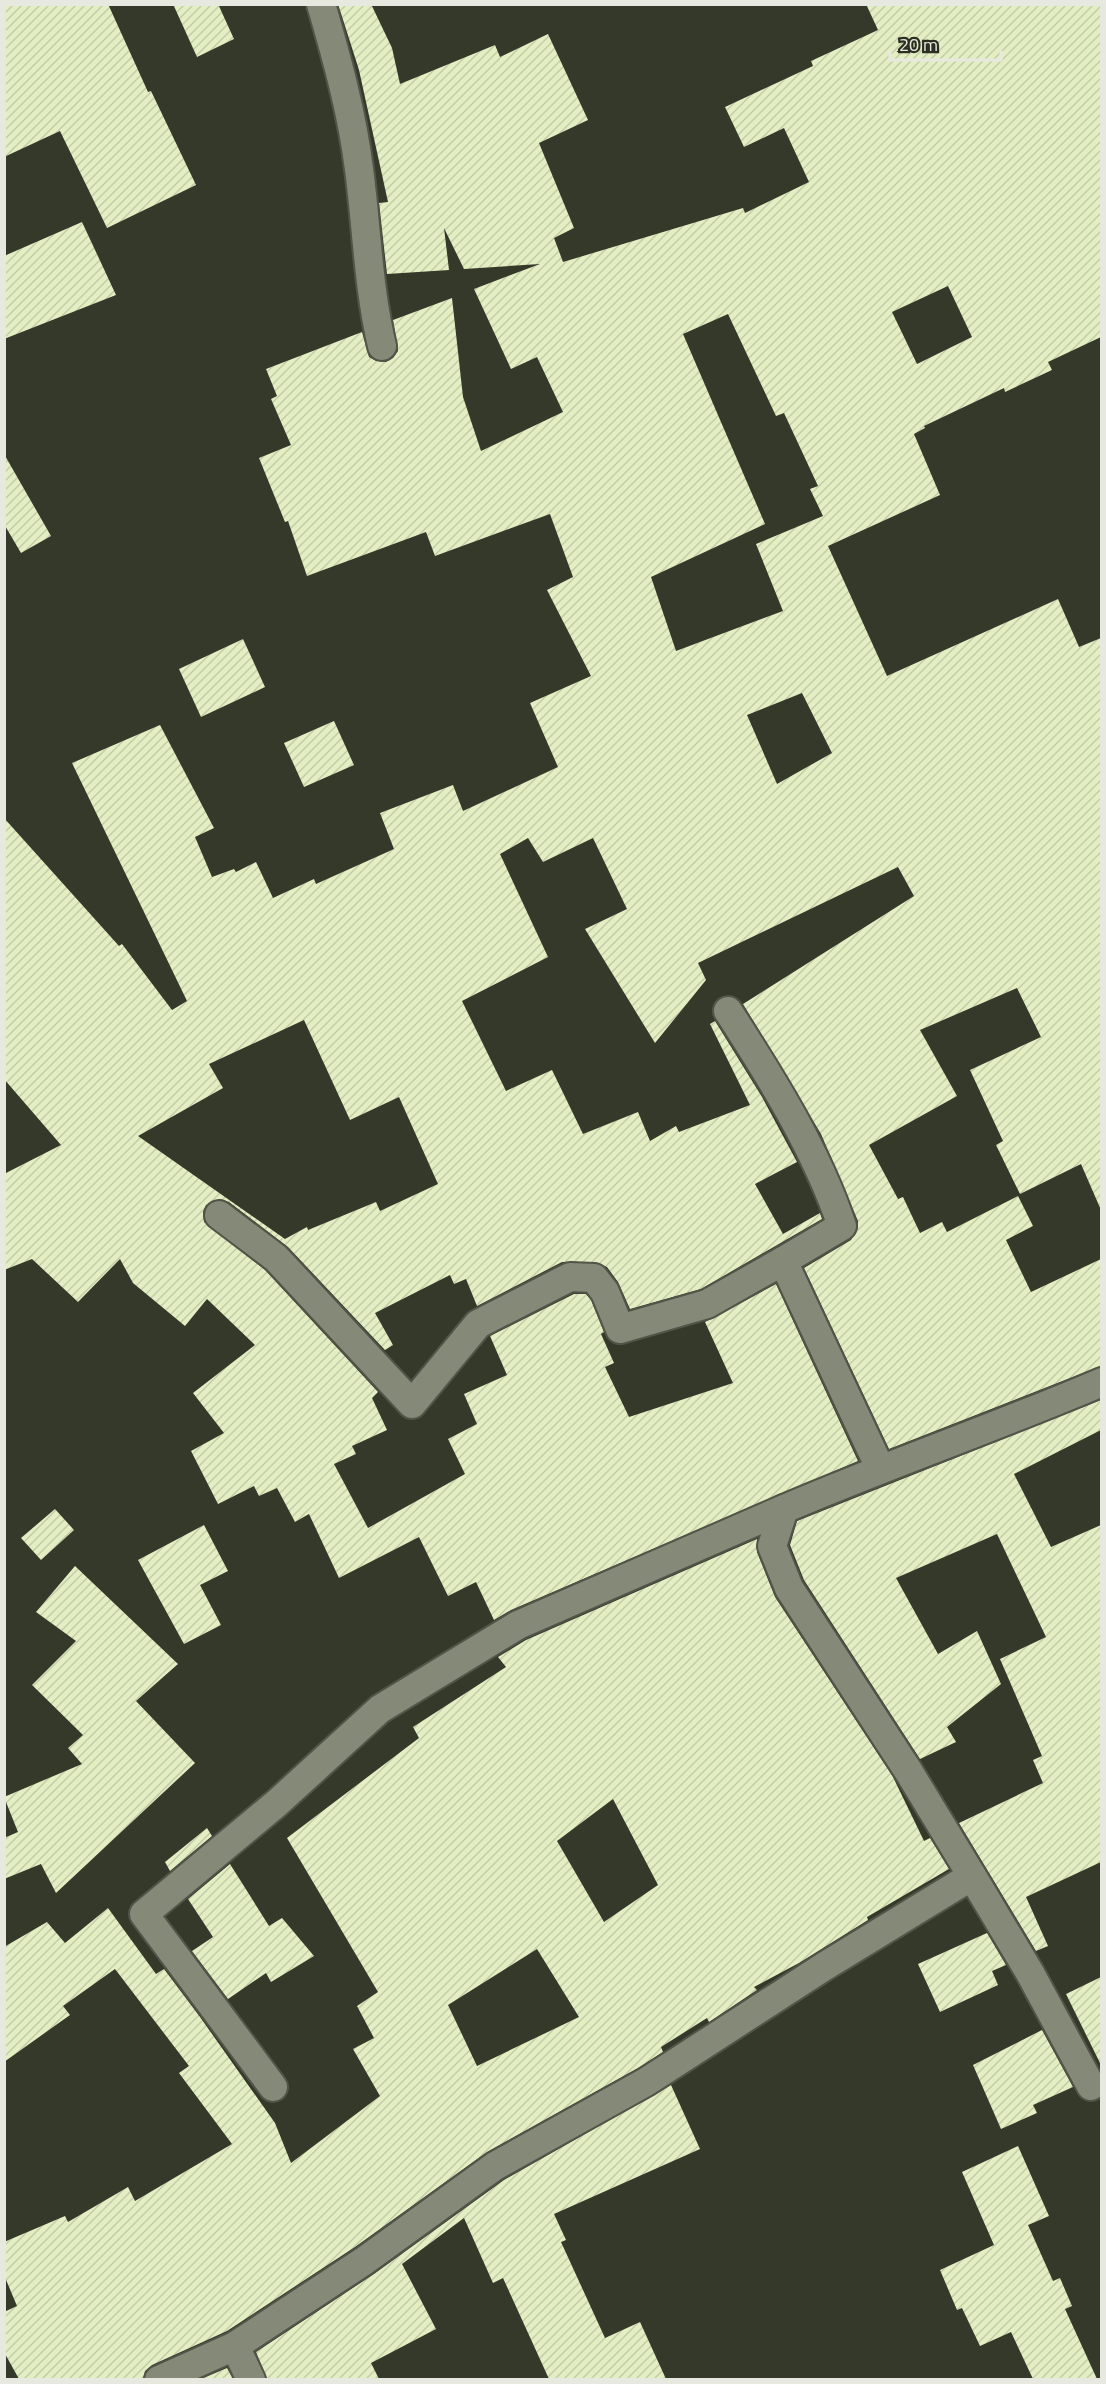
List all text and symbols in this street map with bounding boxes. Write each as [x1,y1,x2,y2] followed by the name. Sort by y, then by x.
[890,24,1001,62] scale bar
[899,31,938,58] text: 20 m

